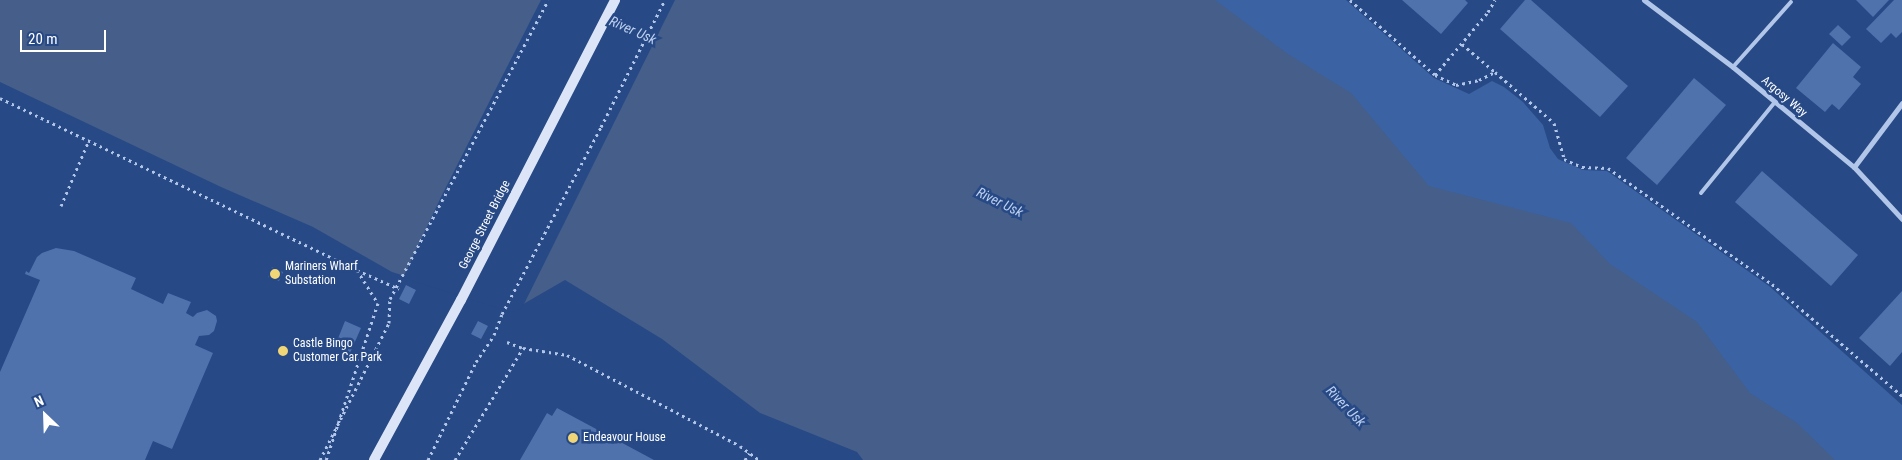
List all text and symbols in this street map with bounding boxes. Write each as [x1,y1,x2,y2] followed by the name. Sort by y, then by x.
[607,12,659,48] water label: River Usk
[22,20,109,52] scale bar
[28,30,58,48] text: 20 m
[1758,74,1810,120] street label: Argosy Way
[456,178,514,272] street label: George Street Bridge
[974,184,1026,220] water label: River Usk
[285,260,358,288] place label: Mariners Wharf Substation
[269,268,281,280] marker: Mariners Wharf Substation
[293,337,382,365] place label: Castle Bingo Customer Car Park
[277,345,289,357] marker: Castle Bingo Customer Car Park
[1323,382,1369,430] water label: River Usk
[20,390,70,440] north arrow
[32,392,46,410] text: N
[583,431,666,445] place label: Endeavour House
[567,432,579,444] marker: Endeavour House

